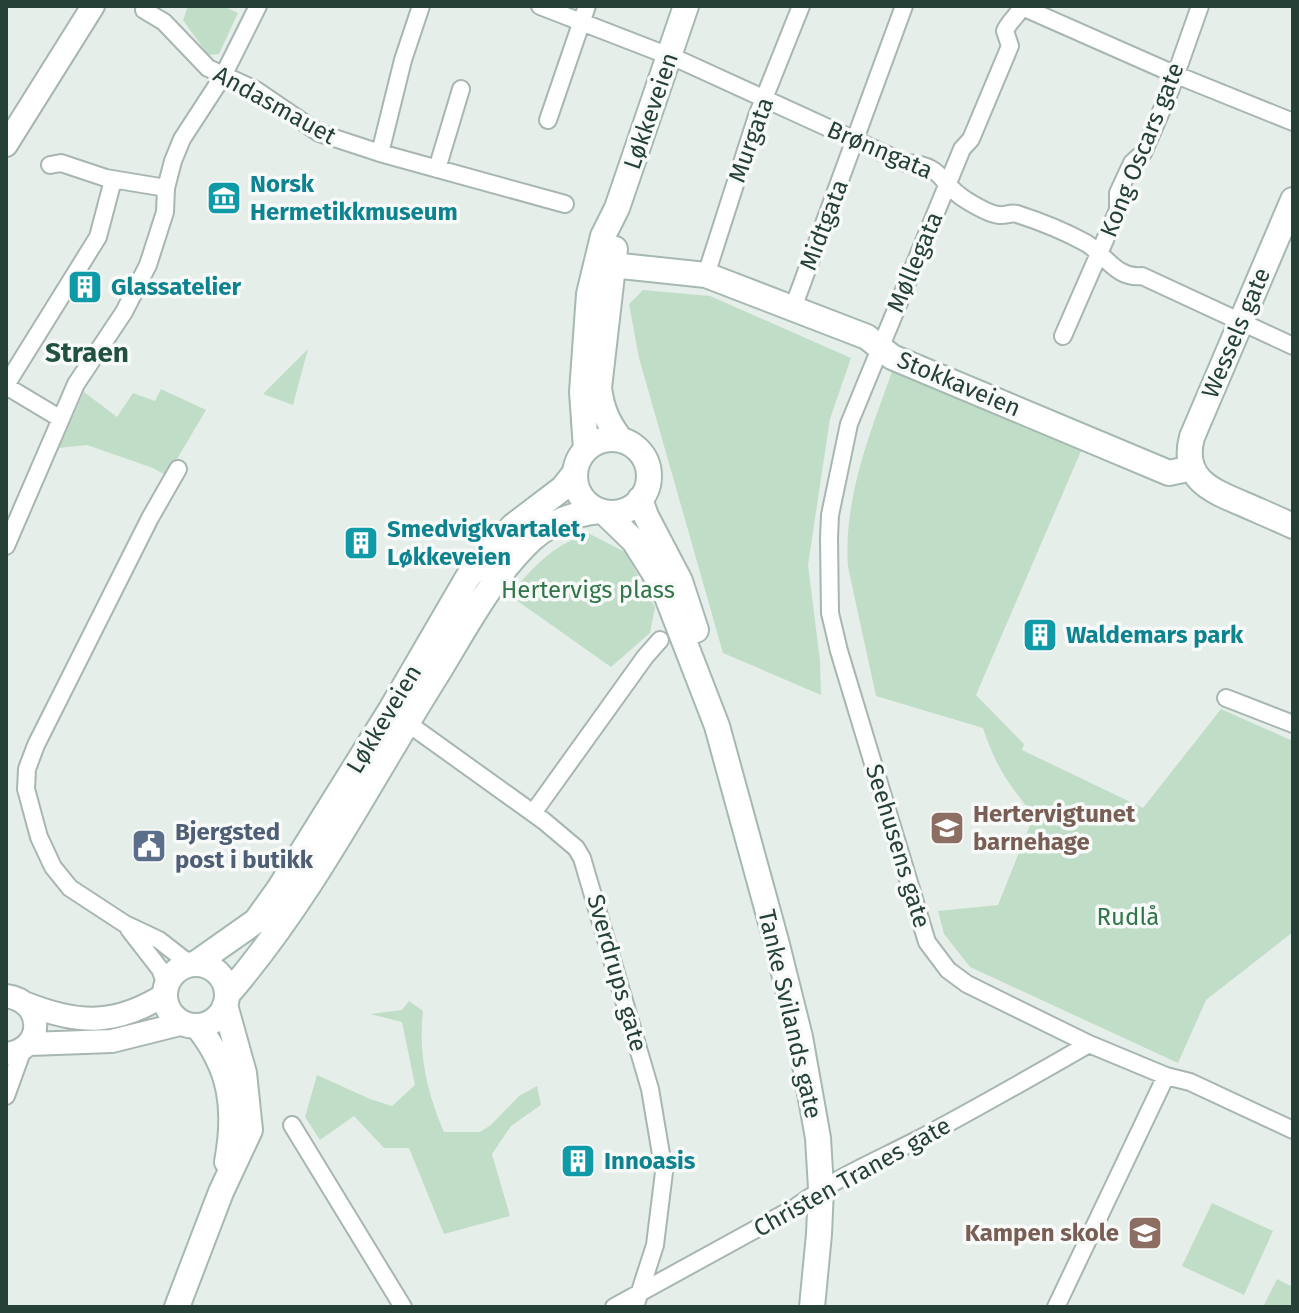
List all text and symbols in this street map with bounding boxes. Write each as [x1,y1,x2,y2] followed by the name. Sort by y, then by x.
[618,49,684,173] street label: Løkkeveien
[1094,59,1190,241] street label: Kong Oscars gate
[209,60,341,150] street label: Andasmauet
[723,94,779,186] street label: Murgata
[823,115,937,185] street label: Brønngata
[250,170,458,226] place label: Norsk Hermetikkmuseum
[794,176,854,274] street label: Midtgata
[205,179,243,217] museum icon: Norsk Hermetikkmuseum
[881,208,949,316] street label: Møllegata
[1196,264,1276,402] street label: Wessels gate
[66,268,104,306] building icon: Glassatelier
[111,273,242,301] place label: Glassatelier
[45,336,129,369] district label: Straen
[893,346,1025,422] street label: Stokkaveien
[387,515,586,571] place label: Smedvigkvartalet, Løkkeveien
[342,524,380,562] building icon: Smedvigkvartalet, Løkkeveien
[501,576,675,604] park label: Hertervigs plass
[1021,616,1059,654] building icon: Waldemars park
[1066,621,1244,649] place label: Waldemars park
[341,660,427,778] street label: Løkkeveien
[860,761,936,931] street label: Seehusens gate
[973,800,1136,856] place label: Hertervigtunet barnehage
[928,809,966,847] school or university icon: Hertervigtunet barnehage
[175,818,314,874] place label: Bjergsted post i butikk
[130,827,168,865] public building icon: Bjergsted post i butikk
[581,891,653,1055] street label: Sverdrups gate
[1097,903,1159,931] park label: Rudlå
[752,907,828,1121] street label: Tanke Svilands gate
[749,1111,955,1243] street label: Christen Tranes gate
[559,1142,597,1180] building icon: Innoasis
[604,1147,696,1175] place label: Innoasis
[1126,1214,1164,1252] school or university icon: Kampen skole
[965,1219,1119,1247] place label: Kampen skole

